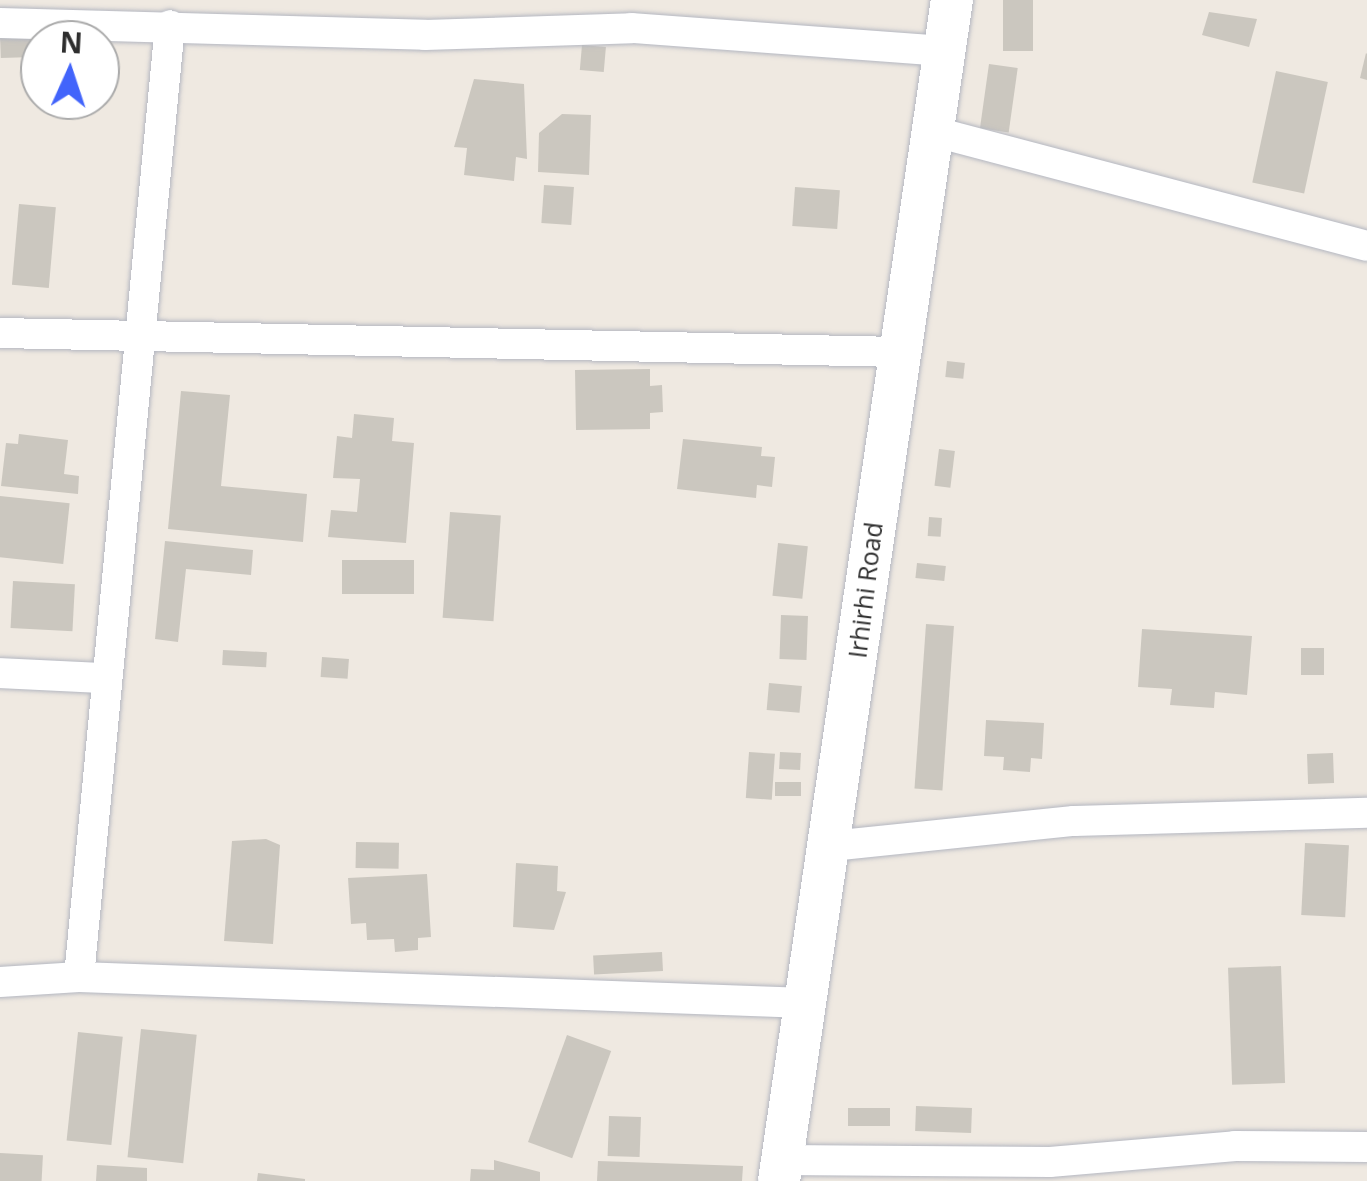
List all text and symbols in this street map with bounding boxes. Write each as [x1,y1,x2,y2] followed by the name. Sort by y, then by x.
[20,20,120,120] north arrow
[59,22,84,62] text: N
[842,520,888,660] street label: Irhirhi Road

